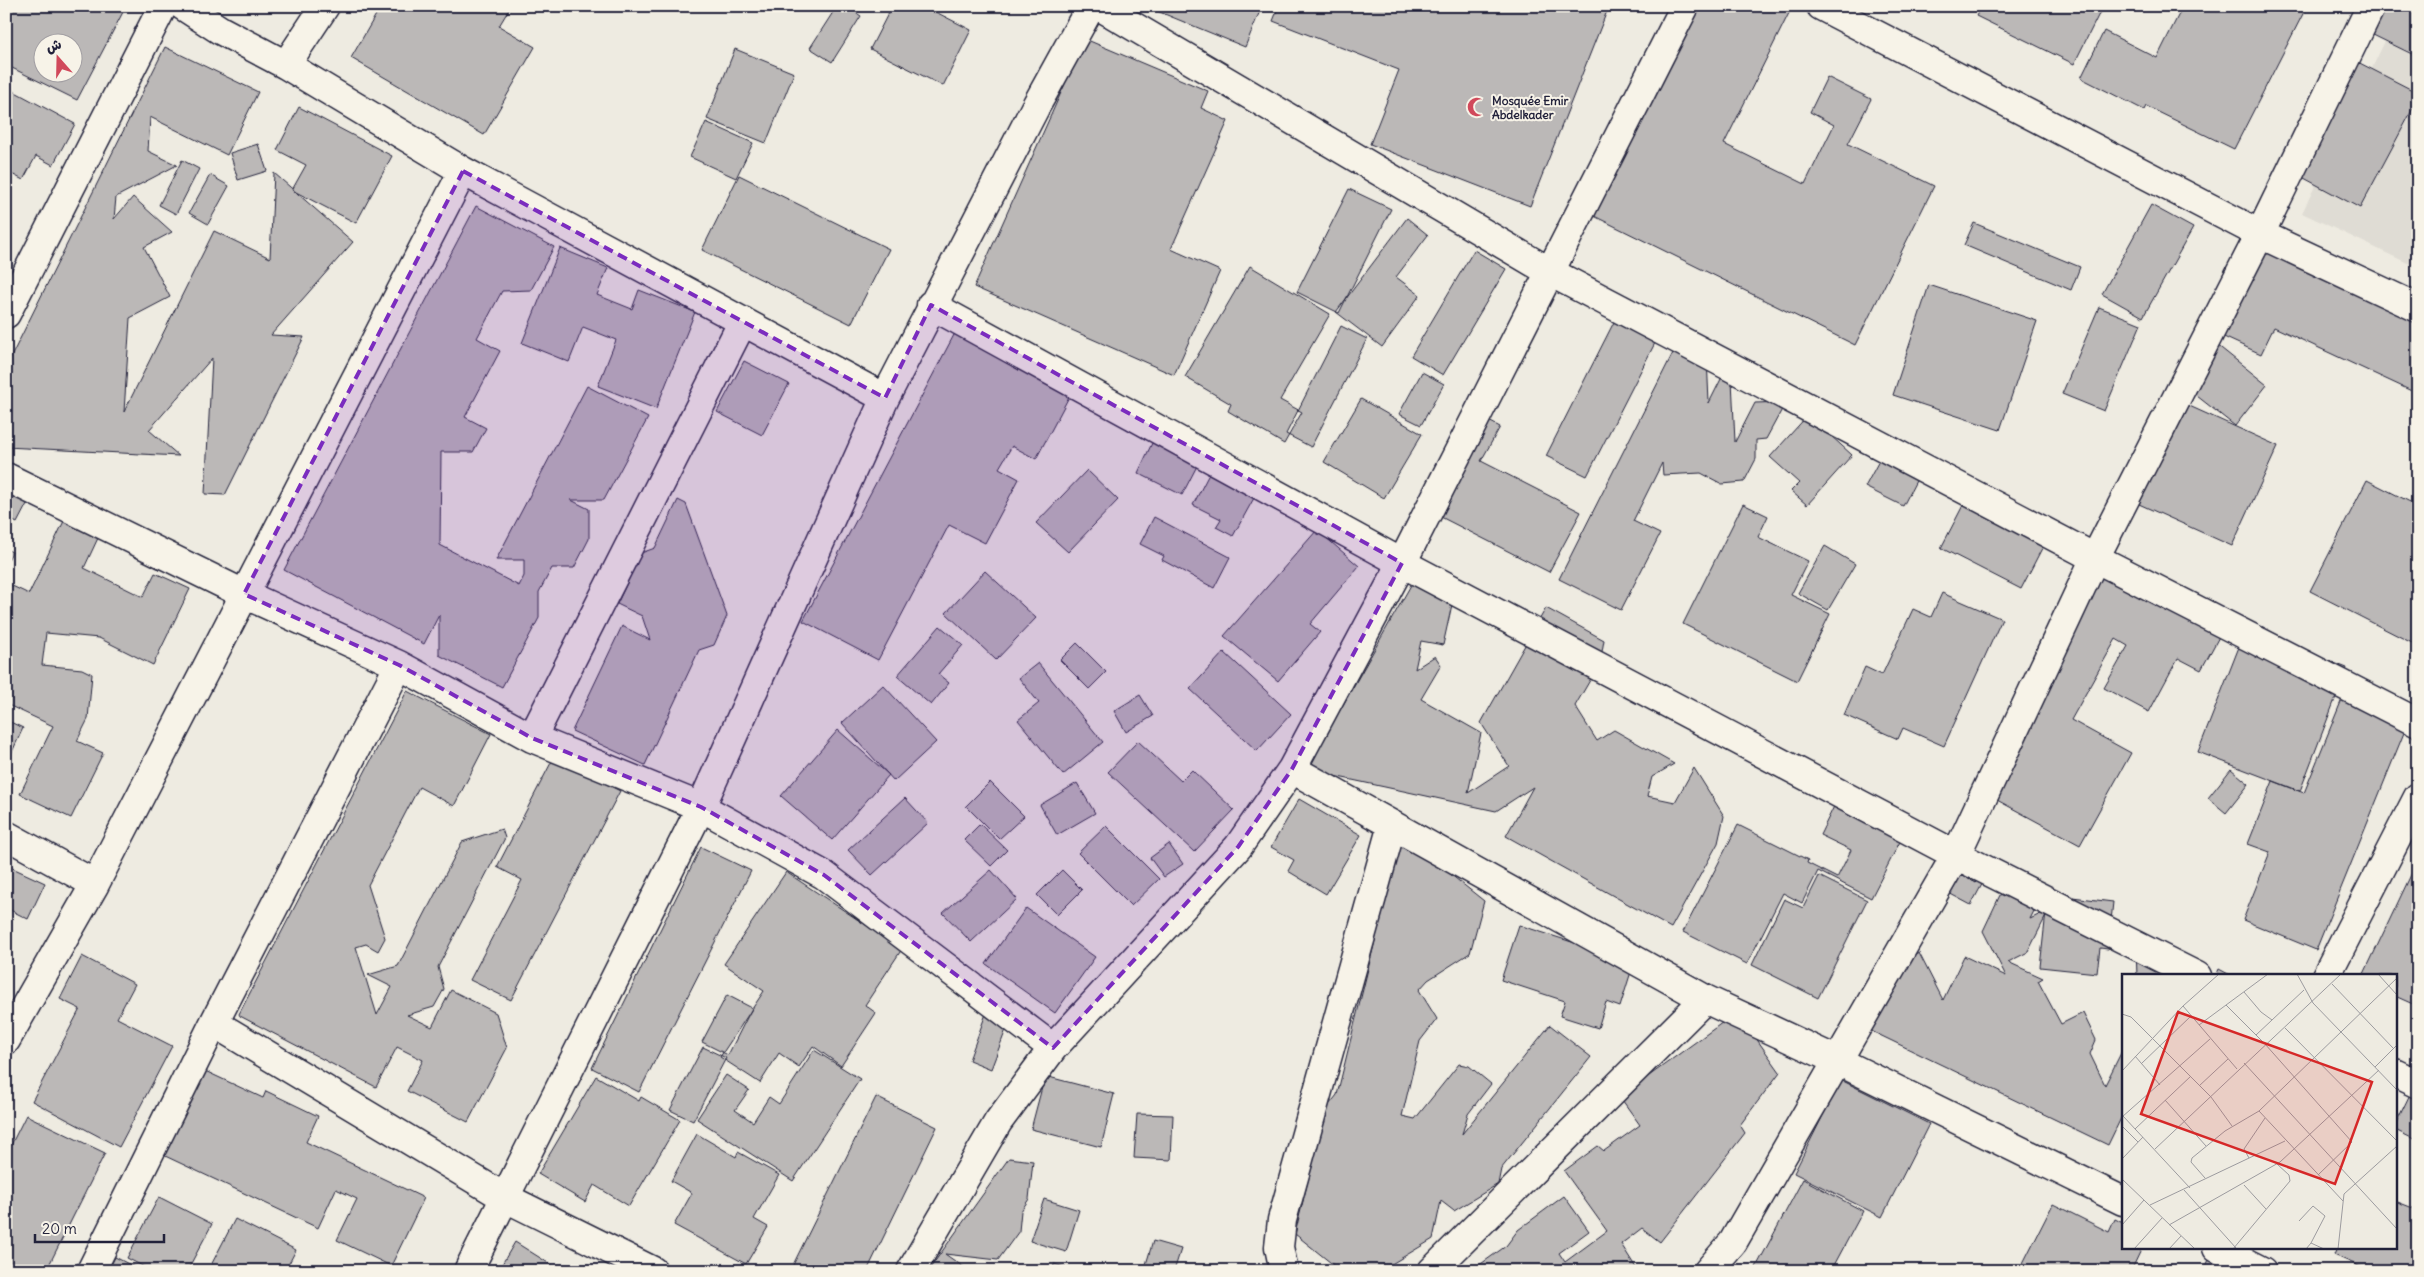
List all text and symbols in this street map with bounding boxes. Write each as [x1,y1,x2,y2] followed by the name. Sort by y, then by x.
[32,32,82,82] north arrow
[43,35,64,57] text: ش
[1492,93,1568,122] place label: Mosquée Emir Abdelkader
[1466,96,1488,118] mosque icon: Mosquée Emir Abdelkader
[2122,974,2396,1250] inset map
[35,1212,164,1244] scale bar
[42,1219,77,1238] text: 20 m

